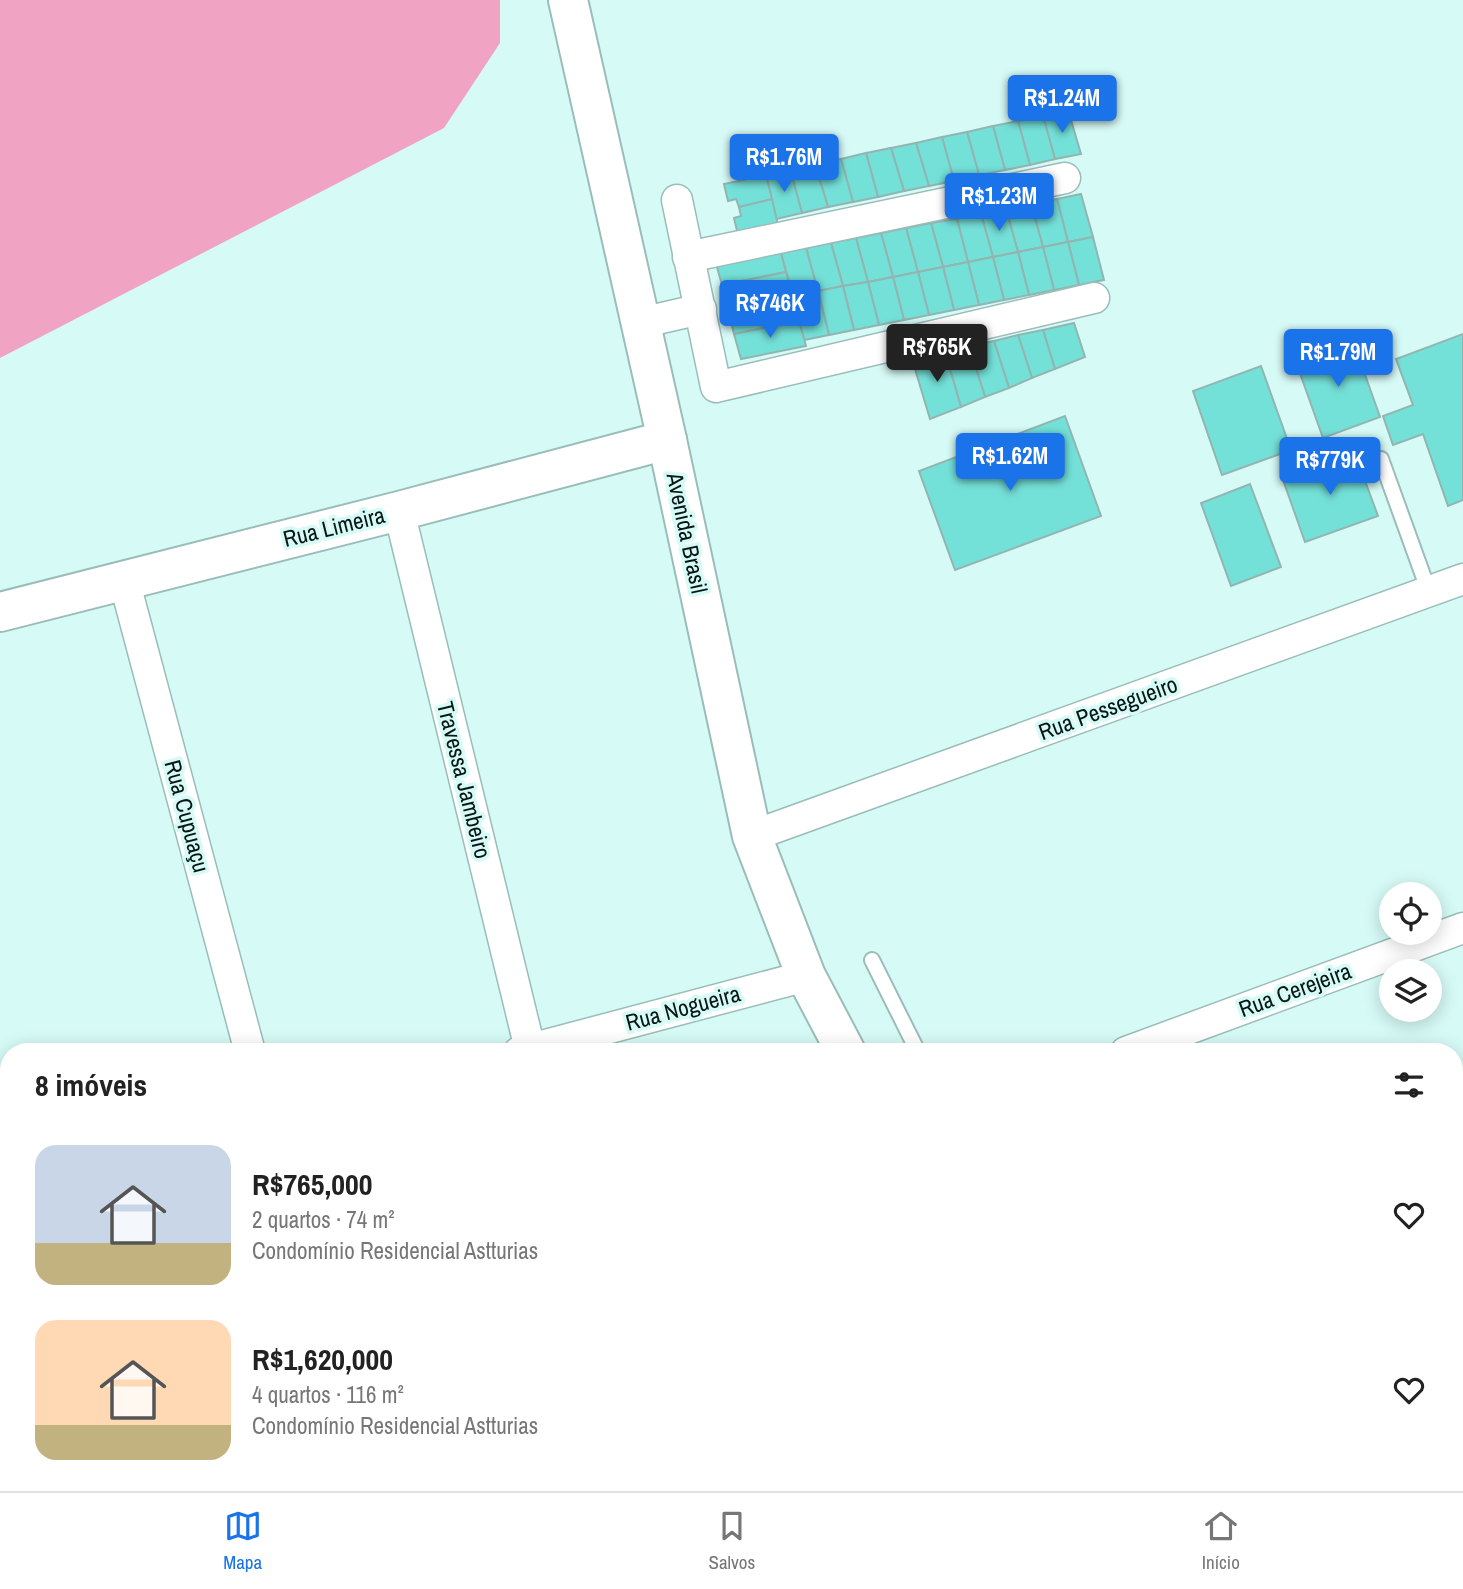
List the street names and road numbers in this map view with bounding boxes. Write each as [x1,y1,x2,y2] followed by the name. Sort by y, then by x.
[659,469,715,596] street label: Avenida Brasil
[280,499,388,554] street label: Rua Limeira
[1034,668,1182,747] street label: Rua Pessegueiro
[430,698,499,862] street label: Travessa Jambeiro
[158,756,217,876] street label: Rua Cupuaçu
[1234,955,1356,1024] street label: Rua Cerejeira
[622,977,744,1038] street label: Rua Nogueira

